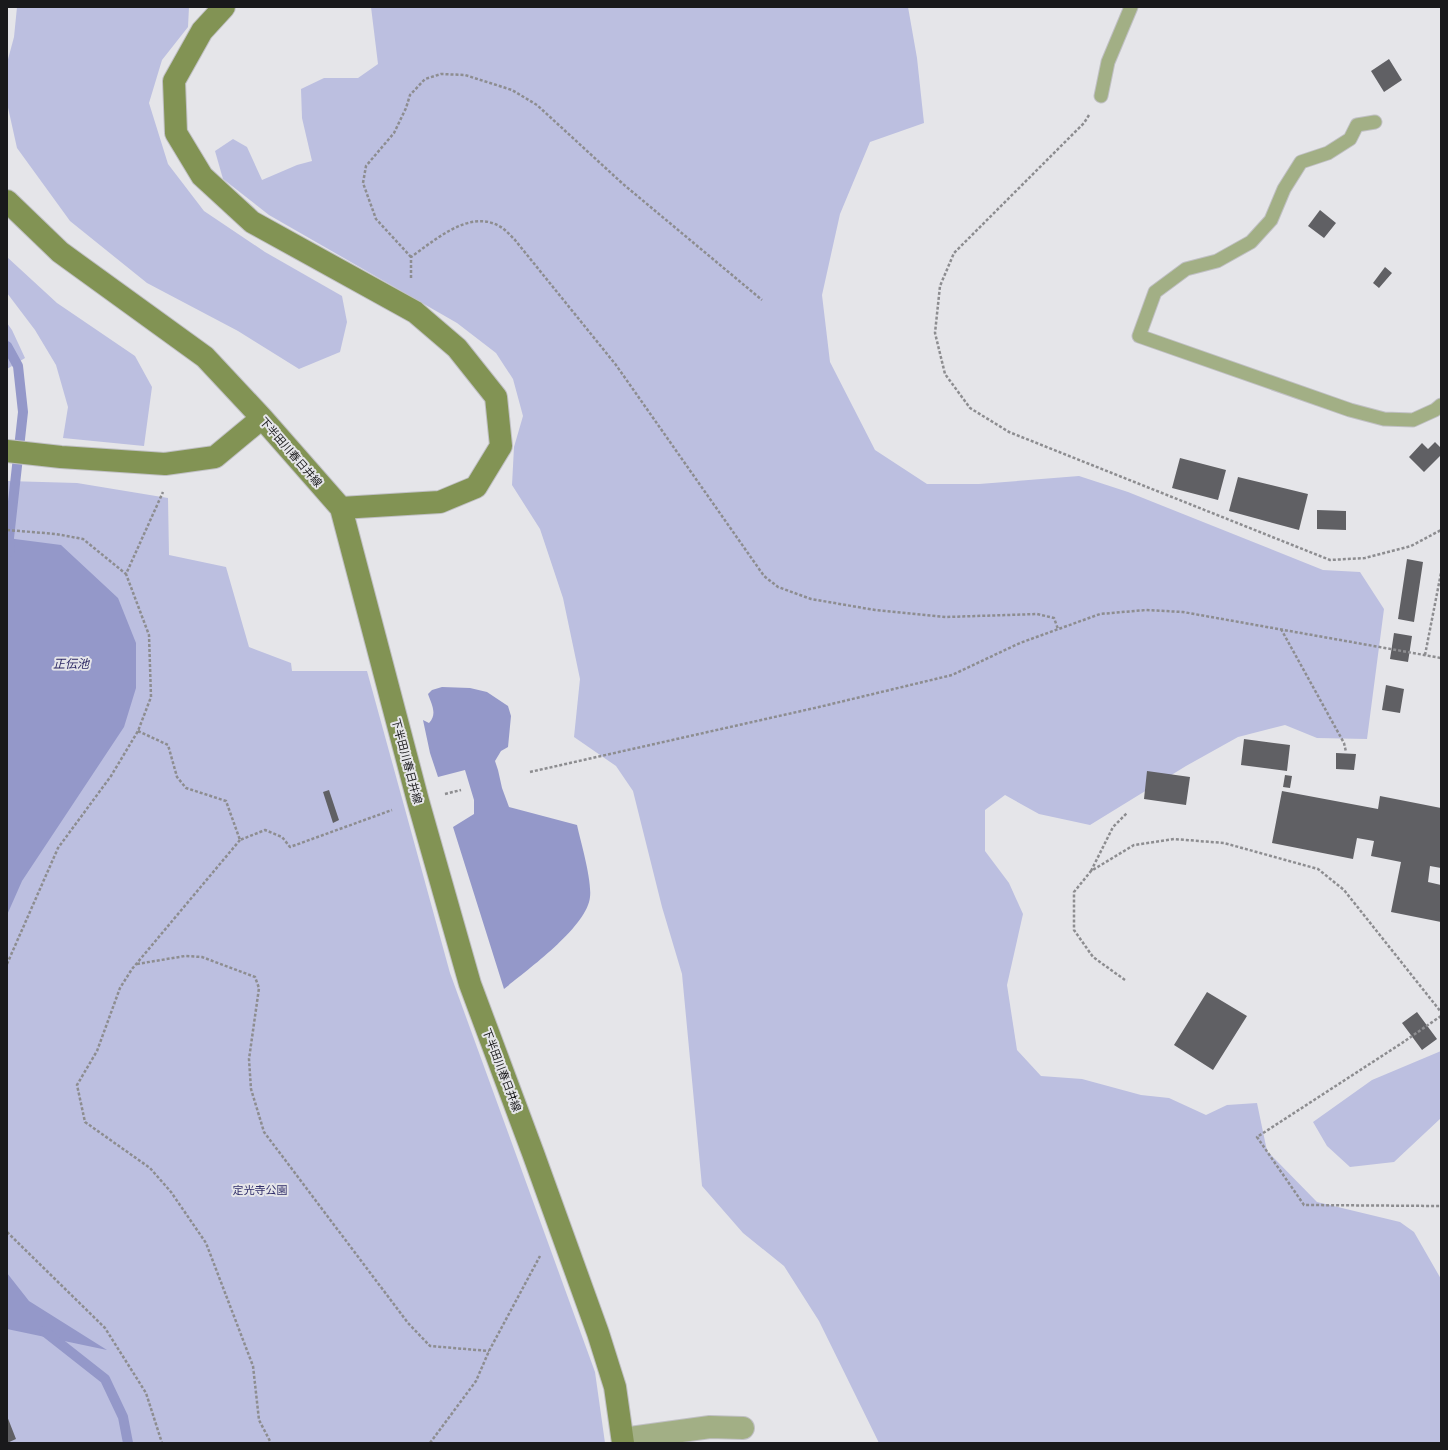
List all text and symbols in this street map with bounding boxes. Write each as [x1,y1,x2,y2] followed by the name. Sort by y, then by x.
[257,414,325,490] street label: 下半田川春日井線
[53,656,90,671] water label: 正伝池
[389,717,425,805] street label: 下半田川春日井線
[480,1026,524,1114] street label: 下半田川春日井線
[233,1183,288,1197] park label: 定光寺公園

